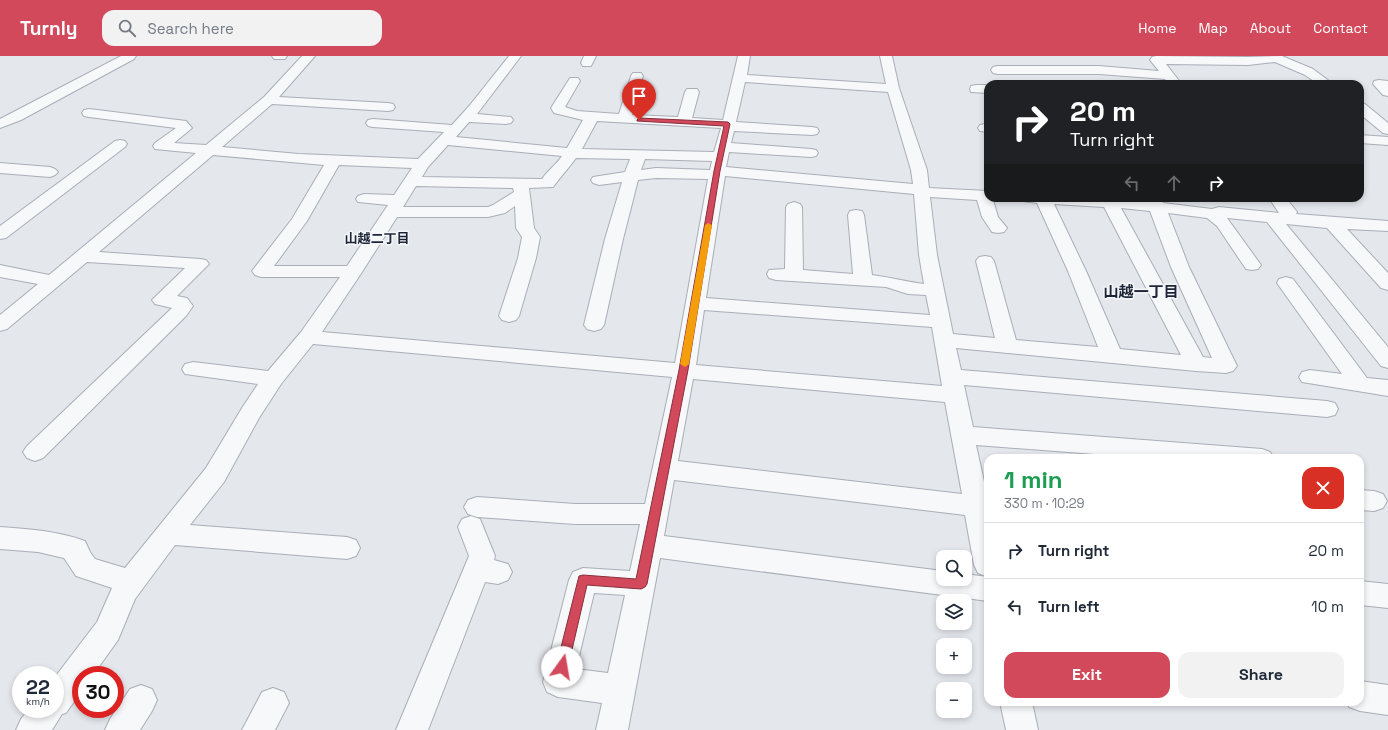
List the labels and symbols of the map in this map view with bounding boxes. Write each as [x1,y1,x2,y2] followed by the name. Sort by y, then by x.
[622,79,656,120] pin
[344,230,410,247] district label: 山越二丁目
[1103,282,1179,301] district label: 山越一丁目
[541,646,583,688] position arrow
[72,666,124,718] speed limit sign: 30

